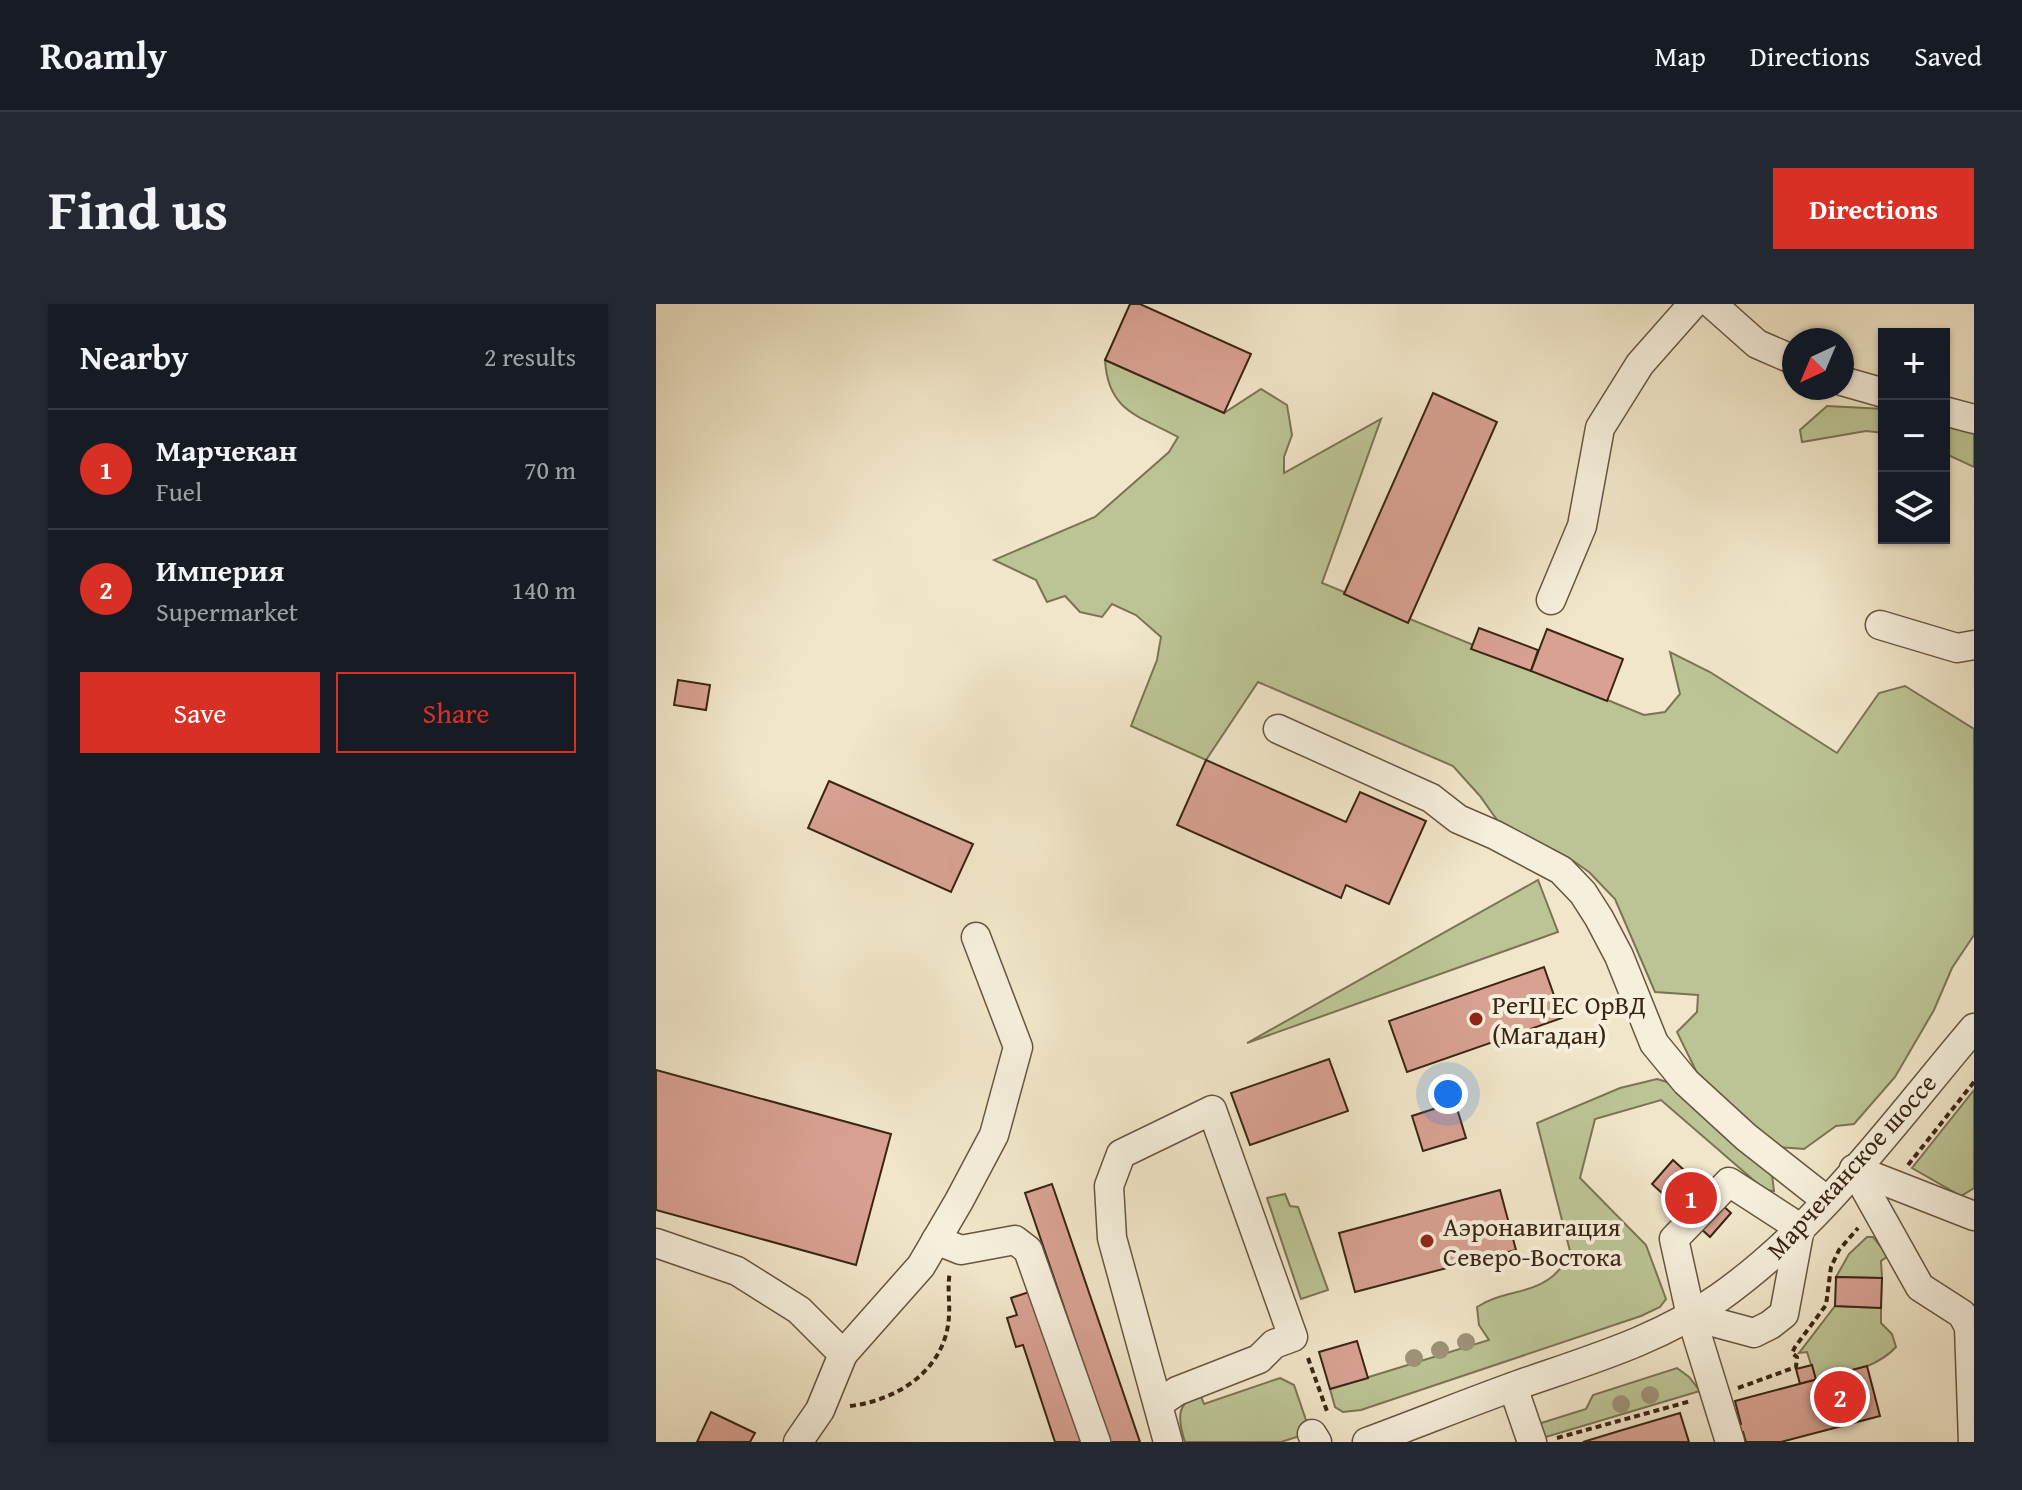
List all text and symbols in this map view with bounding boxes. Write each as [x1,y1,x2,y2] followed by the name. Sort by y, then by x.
[40,27,167,83] text: Roamly
[1654,35,1706,76] text: Map
[1750,35,1870,76] text: Directions
[1914,35,1982,76] text: Saved
[48,167,228,250] text: Find us
[1773,168,1974,249] button: Directions
[1782,328,1854,400] north arrow
[1878,328,1950,544] map controls
[1878,328,1950,400] button: +
[80,332,189,381] text: Nearby
[484,337,576,376] text: 2 results
[1878,400,1950,472] button: −
[156,428,297,472] text: Марчекан
[99,450,113,489] text: 1
[524,450,576,489] text: 70 m
[156,472,202,511] text: Fuel
[1878,472,1950,544] button: layers
[156,548,284,592] text: Империя
[99,570,113,609] text: 2
[511,570,576,609] text: 140 m
[156,592,298,631] text: Supermarket
[80,672,320,753] button: Save
[336,672,576,753] button: Share
[1492,985,1646,1054] place label: РегЦ ЕС ОрВД (Магадан)
[1467,1010,1485,1028] marker: РегЦ ЕС ОрВД (Магадан)
[1757,1064,1945,1268] street label: Марчеканское шоссе
[1428,1074,1468,1114] your location
[1665,1168,1717,1228] pin: 1
[1443,1207,1622,1276] place label: Аэронавигация Северо-Востока
[1418,1232,1436,1250] marker: Аэронавигация Северо-Востока
[1814,1367,1866,1427] pin: 2

